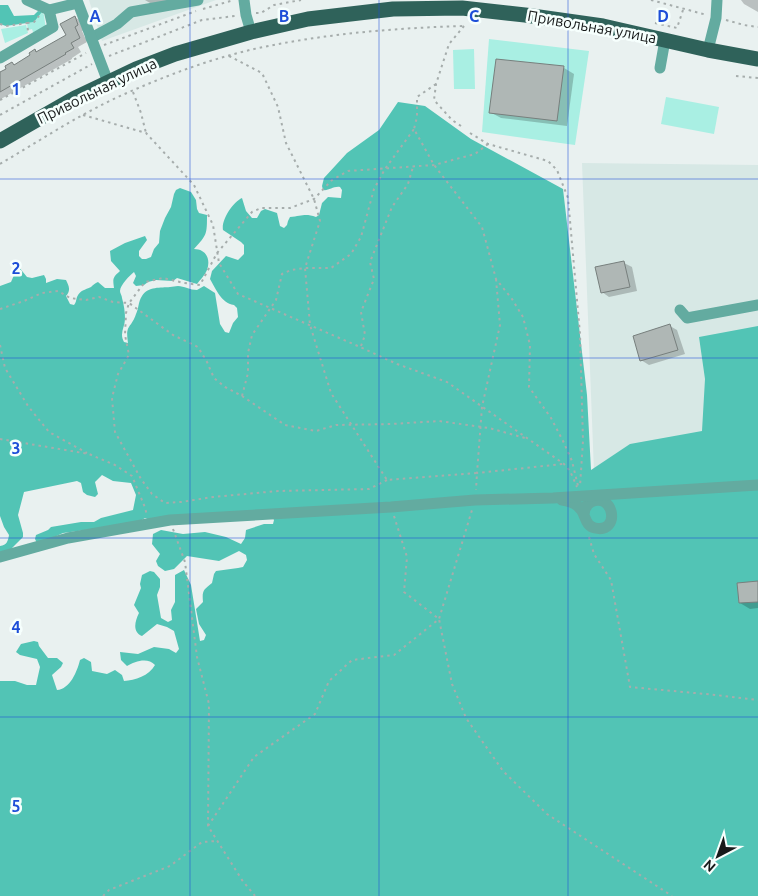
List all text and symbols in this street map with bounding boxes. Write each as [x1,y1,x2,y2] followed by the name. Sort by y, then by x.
[89,7,101,25] text: A
[279,7,289,25] text: B
[469,7,479,25] text: C
[526,7,658,46] street label: Привольная улица
[657,7,669,25] text: D
[34,54,159,127] street label: Привольная улица
[11,80,21,98] text: 1
[11,259,21,277] text: 2
[11,439,21,457] text: 3
[11,618,21,636] text: 4
[11,797,21,815] text: 5
[693,831,743,881] north arrow
[700,856,719,875] text: N

